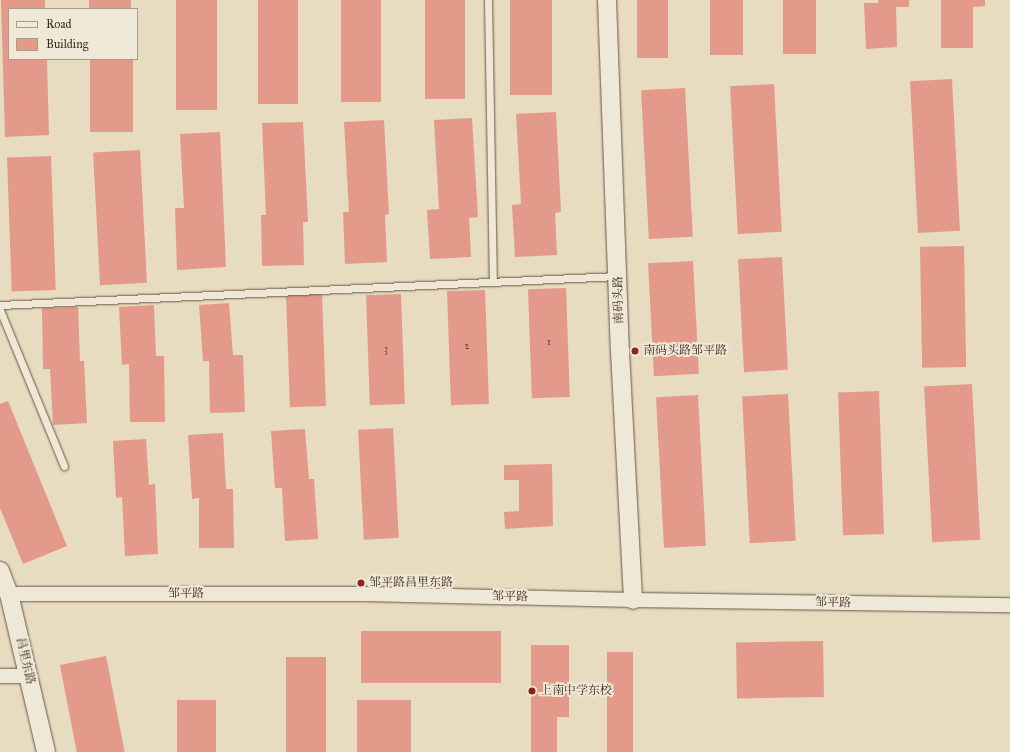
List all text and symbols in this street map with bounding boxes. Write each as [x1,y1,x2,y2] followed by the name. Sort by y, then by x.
[8,8,138,60] legend
[46,17,72,31] text: Road
[46,37,88,51] text: Building
[611,276,627,324] street label: 南码头路
[547,337,551,349] house number: 1
[465,341,469,353] house number: 2
[384,344,388,356] house number: 3
[643,344,727,358] place label: 南码头路邹平路
[630,346,640,356] marker: 南码头路邹平路
[369,576,453,590] place label: 邹平路昌里东路
[356,578,366,588] marker: 邹平路昌里东路
[168,587,204,601] street label: 邹平路
[492,589,528,605] street label: 邹平路
[815,595,851,611] street label: 邹平路
[13,636,37,686] street label: 昌里东路
[540,684,612,698] place label: 上南中学东校
[527,686,537,696] marker: 上南中学东校

